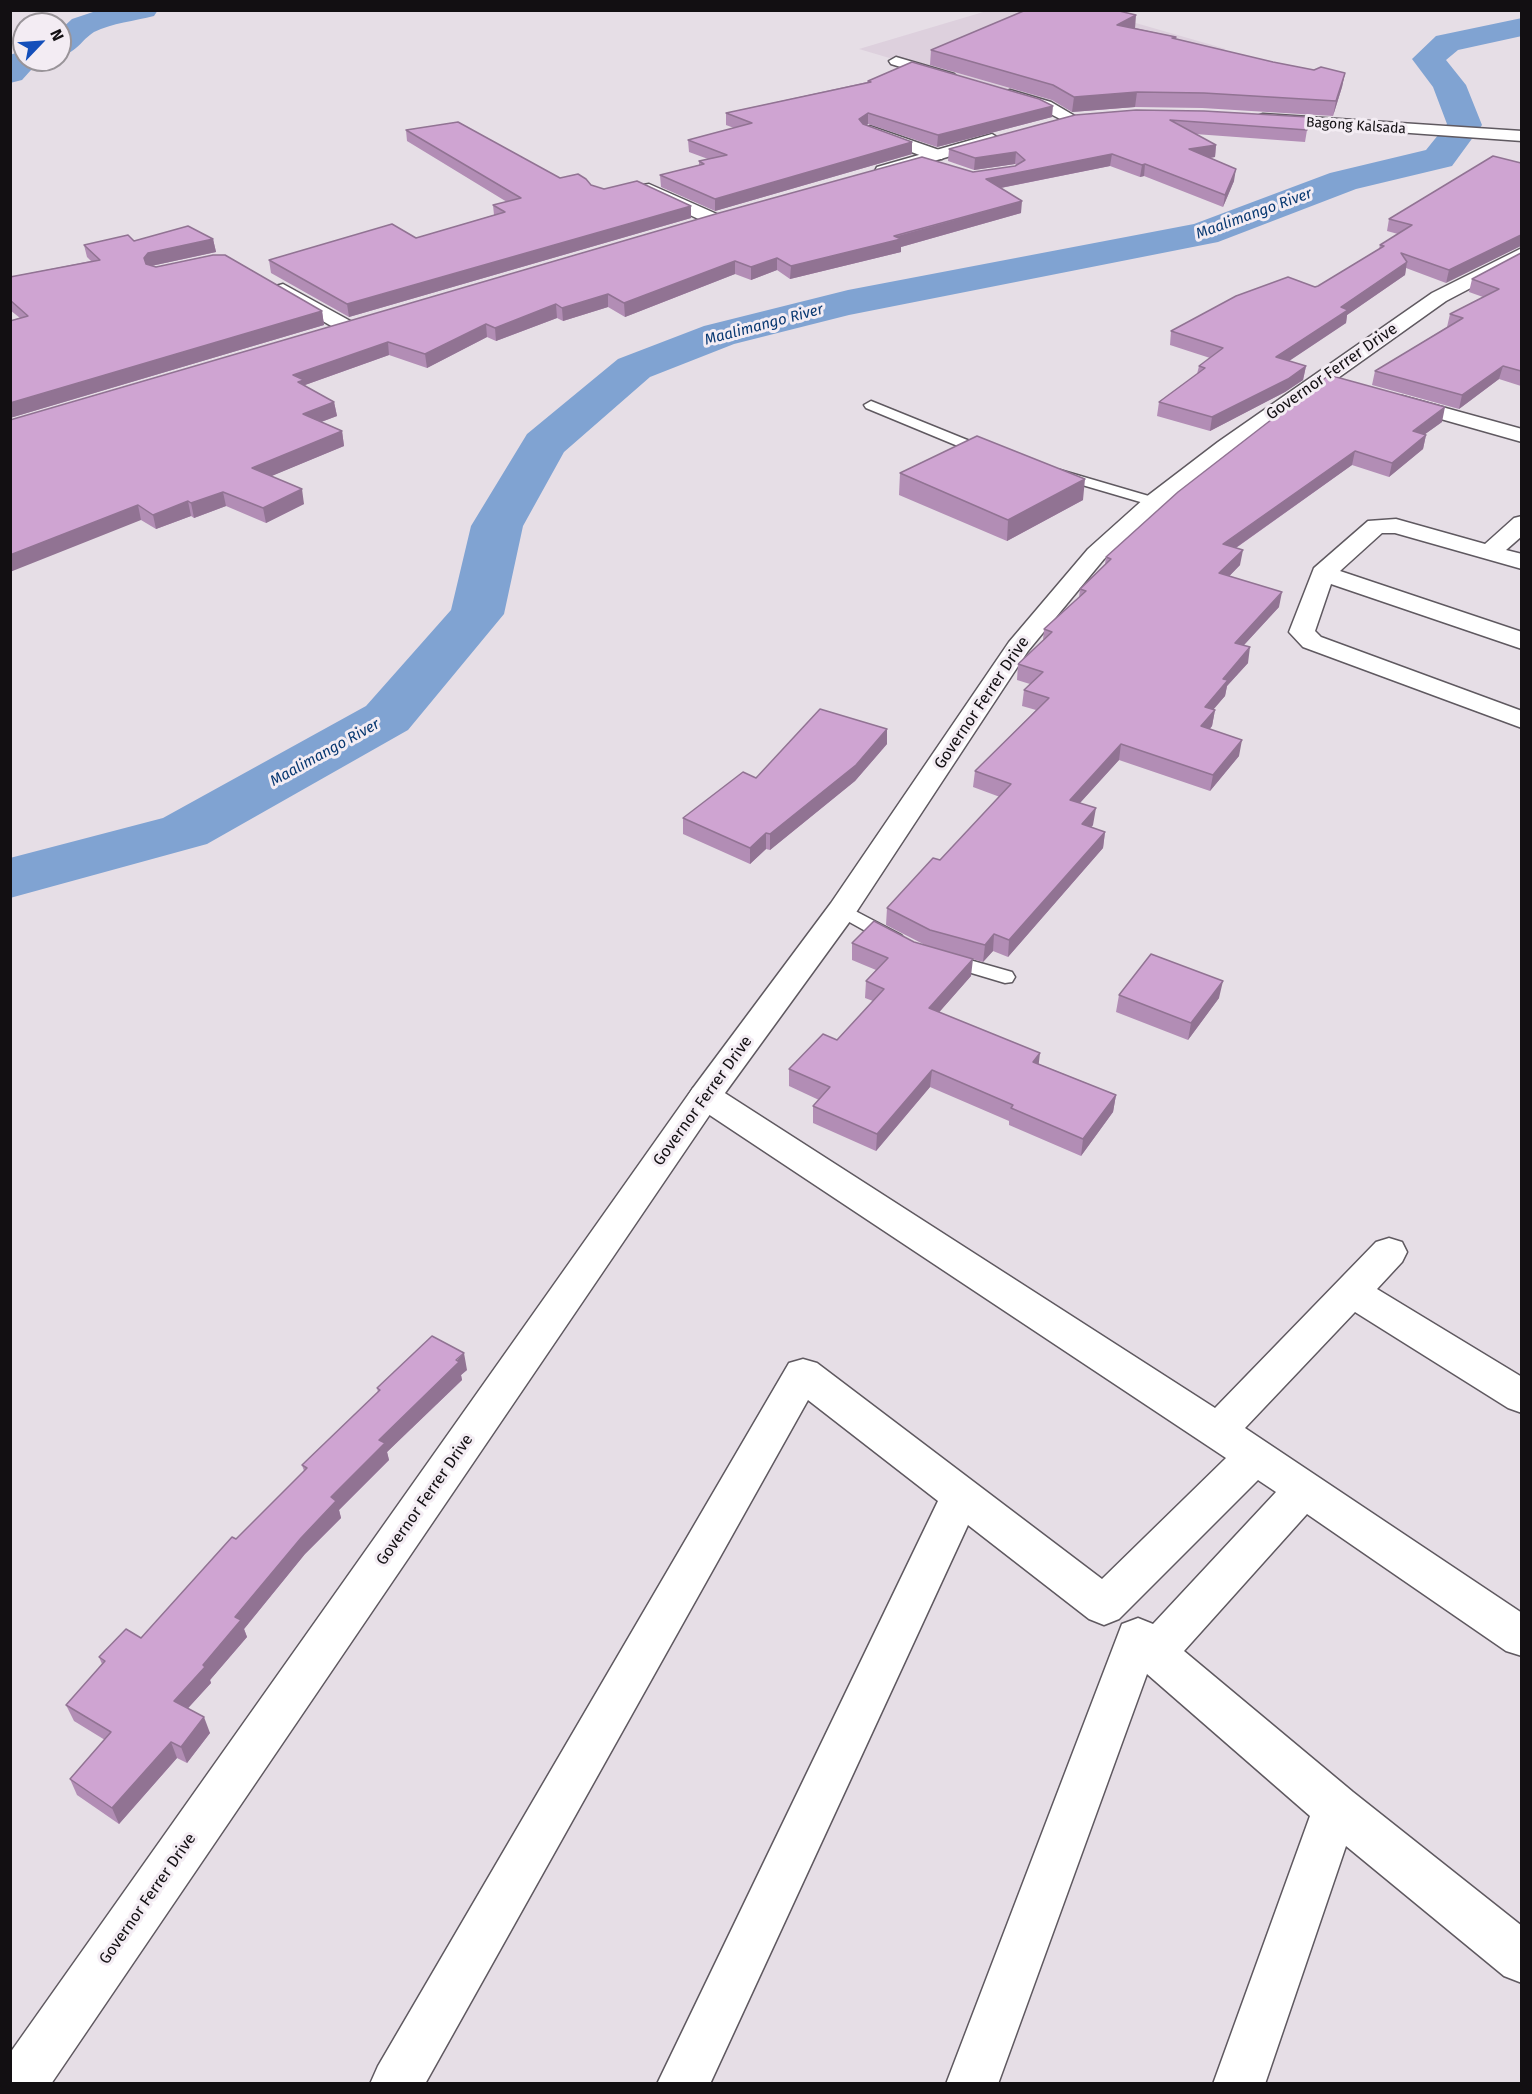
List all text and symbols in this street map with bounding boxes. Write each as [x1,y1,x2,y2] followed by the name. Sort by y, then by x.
[12,12,72,72] north arrow
[46,26,68,44] text: N
[1305,114,1407,138] street label: Bagong Kalsada
[1193,185,1315,243] water label: Maalimango River
[703,300,825,350] water label: Maalimango River
[1263,319,1401,425] street label: Governor Ferrer Drive
[930,633,1034,773] street label: Governor Ferrer Drive
[267,715,383,791] water label: Maalimango River
[649,1032,757,1170] street label: Governor Ferrer Drive
[372,1431,478,1569] street label: Governor Ferrer Drive
[95,1830,201,1968] street label: Governor Ferrer Drive

